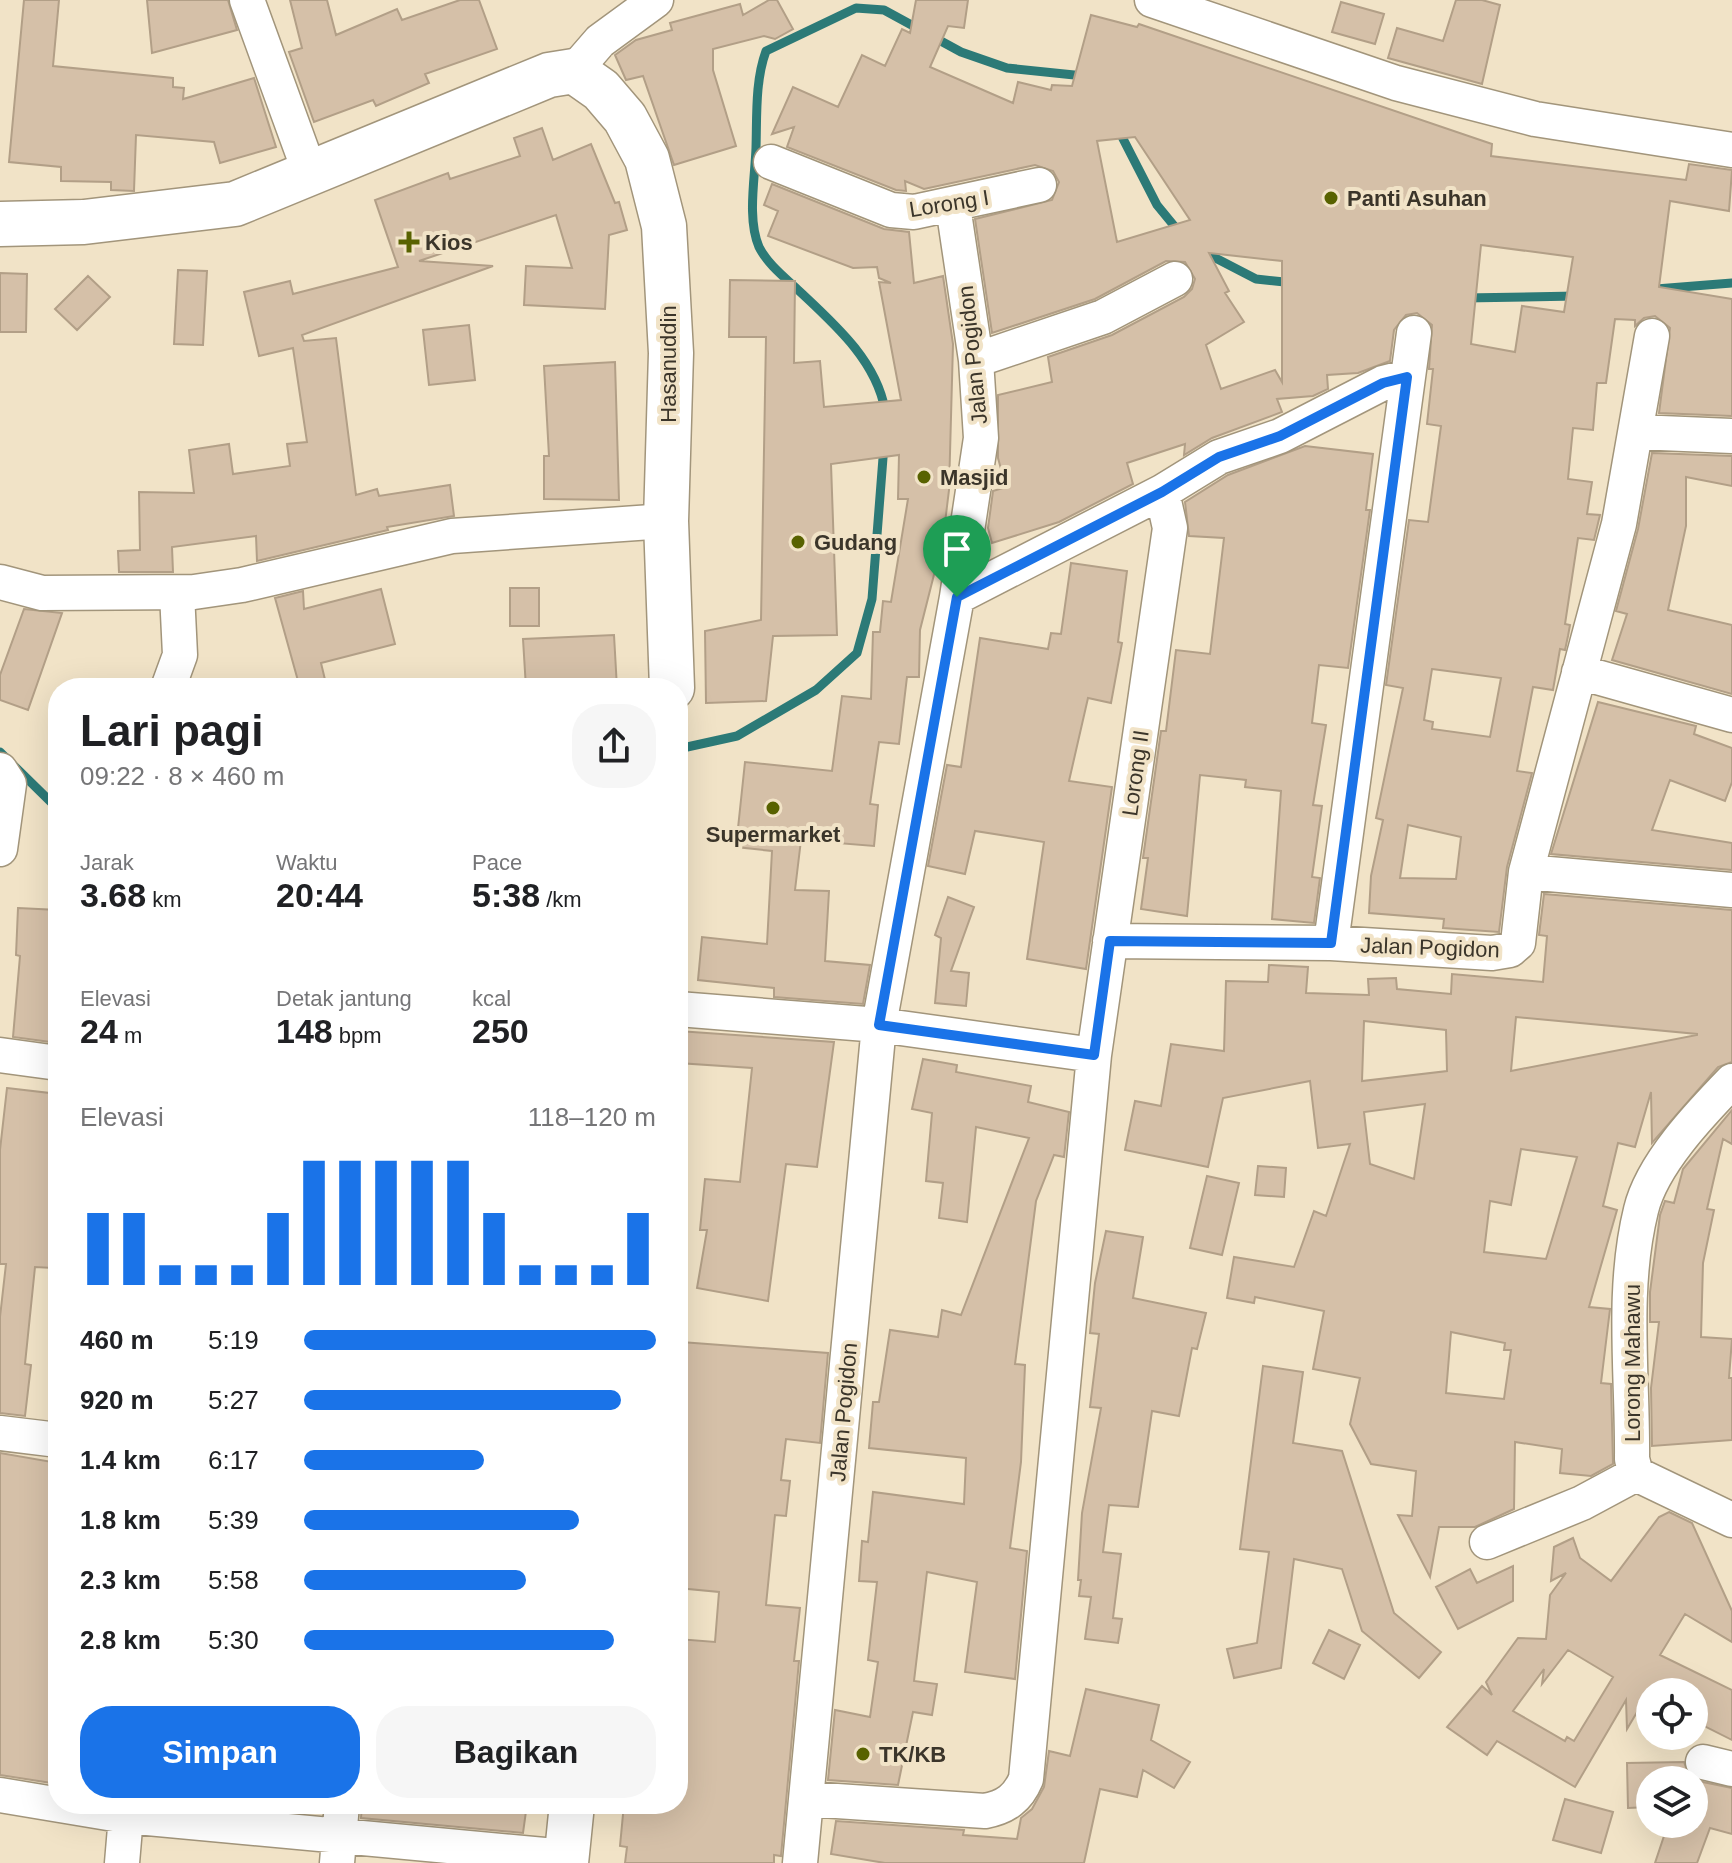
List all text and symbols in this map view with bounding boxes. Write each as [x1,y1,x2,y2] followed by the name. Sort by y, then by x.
[907,185,991,222] street label: Lorong I
[1347,186,1487,211] place label: Panti Asuhan
[1322,189,1340,207] marker: Panti Asuhan
[425,230,473,255] place label: Kios
[400,233,418,251] marker: Kios
[953,284,992,426] street label: Jalan Pogidon
[656,305,681,423] street label: Hasanuddin
[940,465,1008,490] place label: Masjid
[915,468,933,486] marker: Masjid
[923,515,991,597] pin
[935,527,979,571] icon: arrive
[814,530,897,555] place label: Gudang
[789,533,807,551] marker: Gudang
[572,704,656,788] button: share
[80,706,263,755] text: Lari pagi
[1117,728,1154,818] street label: Lorong II
[80,761,285,791] text: 09:22 · 8 × 460 m
[764,799,782,817] marker: Supermarket
[706,822,841,847] place label: Supermarket
[80,850,134,875] text: Jarak
[276,850,338,875] text: Waktu
[472,850,522,875] text: Pace
[80,876,146,914] text: 3.68
[276,876,363,914] text: 20:44
[472,876,540,914] text: 5:38
[146,887,182,912] text: km
[540,887,582,912] text: /km
[1360,933,1500,962] street label: Jalan Pogidon
[80,986,151,1011] text: Elevasi
[276,986,412,1011] text: Detak jantung
[472,986,511,1011] text: kcal
[80,1012,118,1050] text: 24
[276,1012,333,1050] text: 148
[472,1012,529,1050] text: 250
[118,1023,142,1048] text: m
[333,1023,382,1048] text: bpm
[80,1102,164,1132] text: Elevasi
[528,1102,656,1132] text: 118–120 m
[1620,1284,1645,1442] street label: Lorong Mahawu
[80,1325,154,1355] text: 460 m
[208,1325,259,1355] text: 5:19
[825,1341,862,1483] street label: Jalan Pogidon
[80,1385,154,1415] text: 920 m
[208,1385,259,1415] text: 5:27
[80,1445,161,1475] text: 1.4 km
[208,1445,259,1475] text: 6:17
[80,1505,161,1535] text: 1.8 km
[208,1505,259,1535] text: 5:39
[80,1565,161,1595] text: 2.3 km
[208,1565,259,1595] text: 5:58
[80,1625,161,1655] text: 2.8 km
[208,1625,259,1655] text: 5:30
[1636,1678,1708,1838] map controls
[1636,1678,1708,1750] button: locate
[80,1706,360,1798] button: Simpan
[376,1706,656,1798] button: Bagikan
[879,1742,946,1767] place label: TK/KB
[854,1745,872,1763] marker: TK/KB
[1636,1766,1708,1838] button: layers

